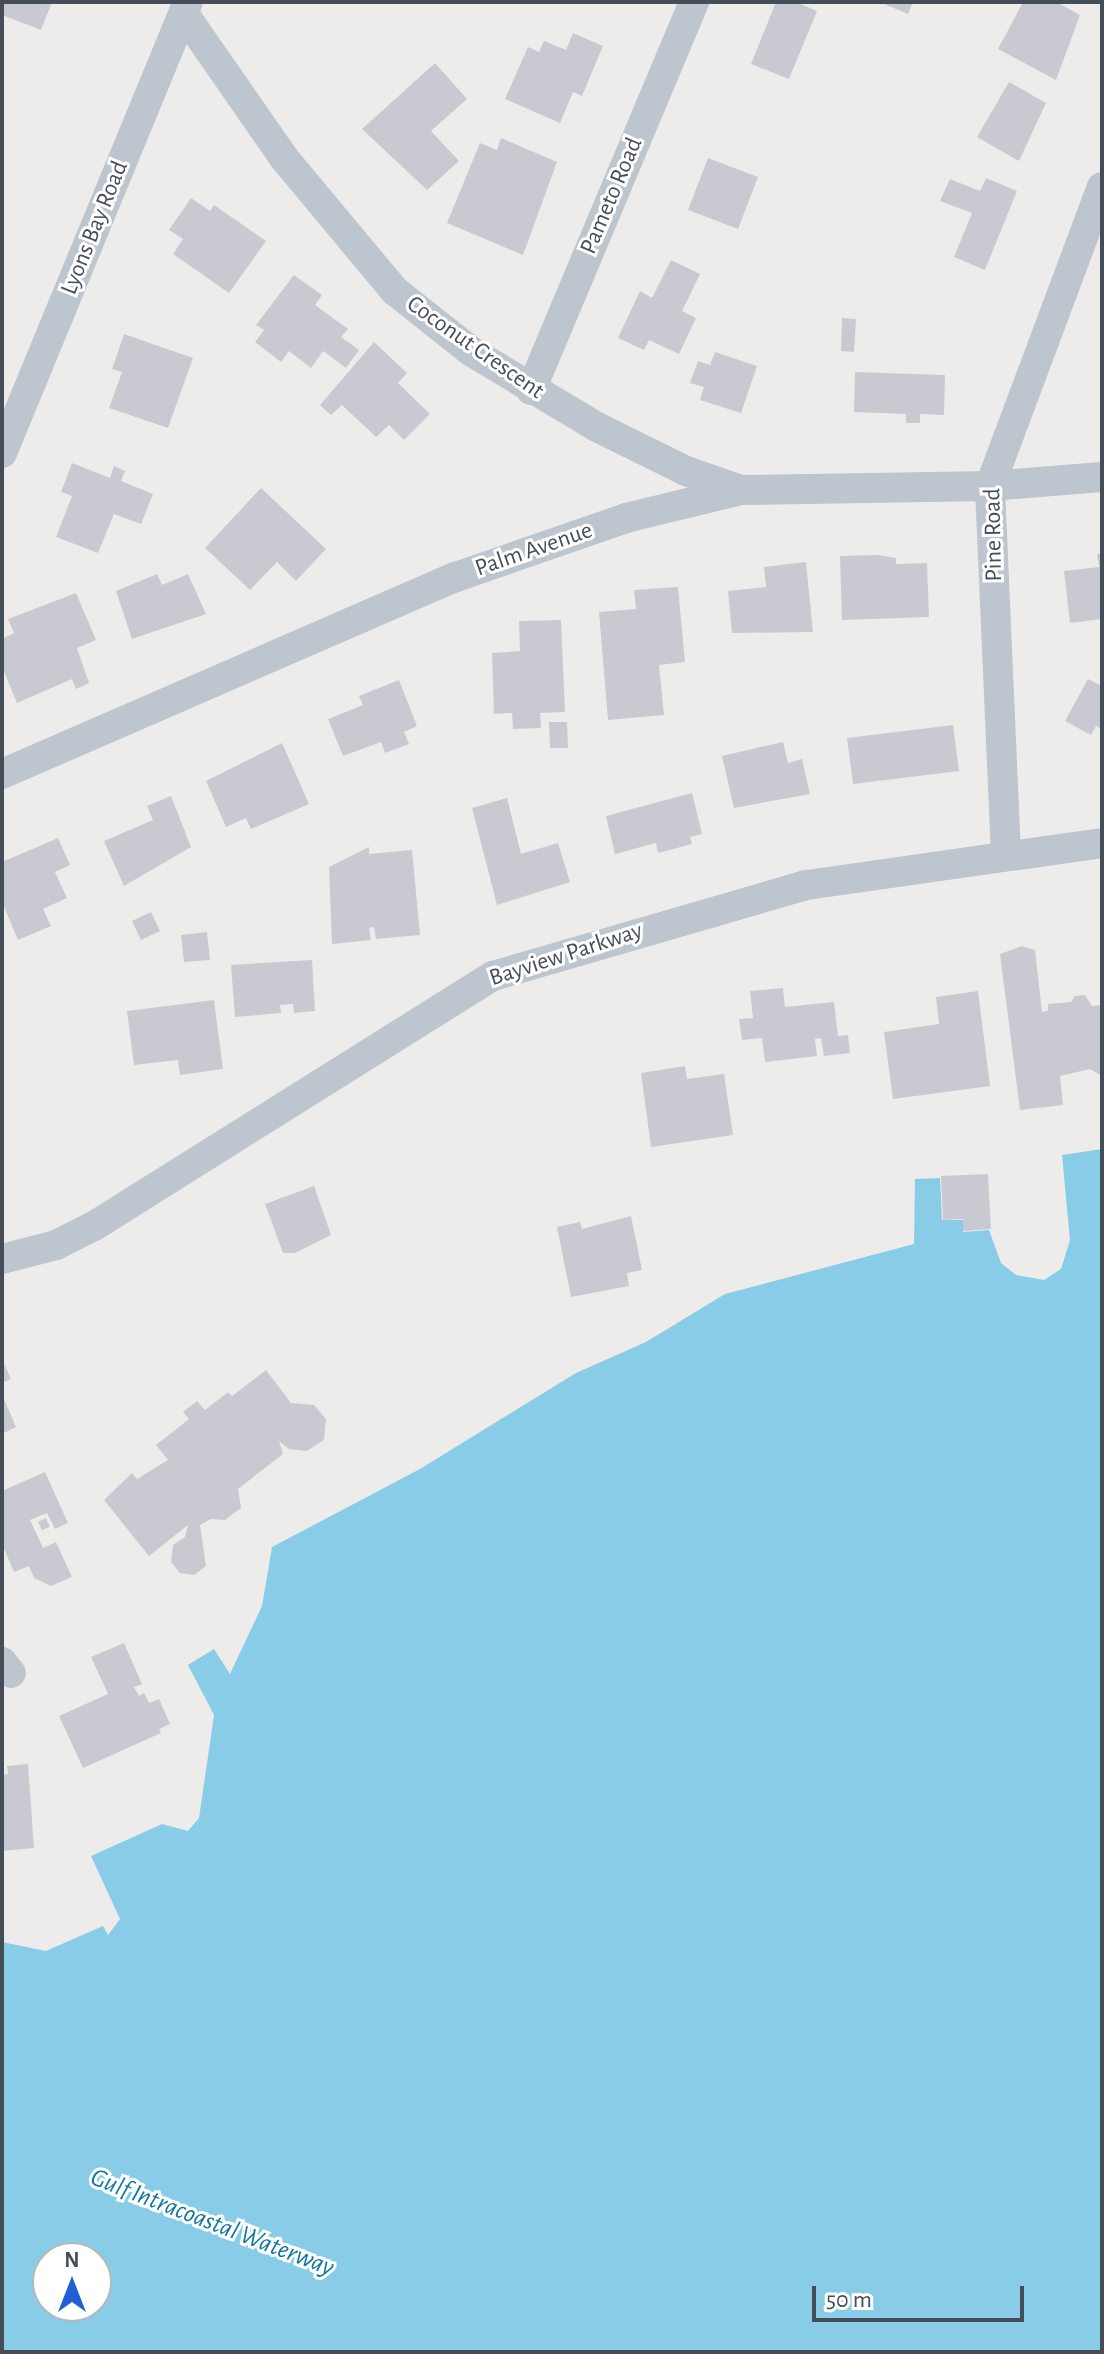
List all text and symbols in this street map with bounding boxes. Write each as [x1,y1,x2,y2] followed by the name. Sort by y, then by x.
[575,133,649,259] street label: Pameto Road
[55,157,135,299] street label: Lyons Bay Road
[401,290,549,406] street label: Coconut Crescent
[979,488,1009,582] street label: Pine Road
[472,517,596,583] street label: Palm Avenue
[486,917,646,993] street label: Bayview Parkway
[86,2162,338,2284] water label: Gulf Intracoastal Waterway
[32,2242,112,2322] north arrow
[64,2249,80,2271] text: N
[816,2270,1028,2320] scale bar
[826,2288,872,2312] text: 50 m

